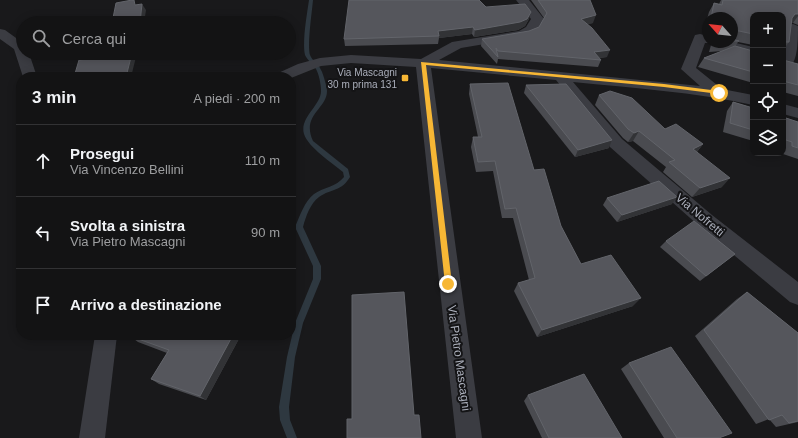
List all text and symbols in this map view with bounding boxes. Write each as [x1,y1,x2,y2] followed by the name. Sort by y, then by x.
[702,12,738,48] north arrow
[750,12,786,156] map controls
[750,12,786,48] button: +
[16,16,296,60] search box
[30,27,52,49] icon: search
[62,30,126,47] text: Cerca qui
[750,48,786,84] button: −
[328,67,397,90] place label: Via Mascagni 30 m prima 131
[400,73,410,83] marker: Via Mascagni 30 m prima 131
[710,84,728,102] route start
[750,84,786,120] button: locate
[32,88,76,107] text: 3 min
[193,91,280,106] text: A piedi · 200 m
[750,120,786,156] button: layers
[70,145,134,162] text: Prosegui
[32,150,54,172] icon: ahead
[245,153,280,168] text: 110 m
[70,162,184,177] text: Via Vincenzo Bellini
[673,191,727,239] street label: Via Nofretti
[70,217,185,234] text: Svolta a sinistra
[32,222,54,244] icon: left
[251,225,280,240] text: 90 m
[70,234,185,249] text: Via Pietro Mascagni
[439,275,457,293] route end
[32,294,54,316] icon: arrive
[70,296,222,313] text: Arrivo a destinazione
[445,304,473,412] street label: Via Pietro Mascagni

